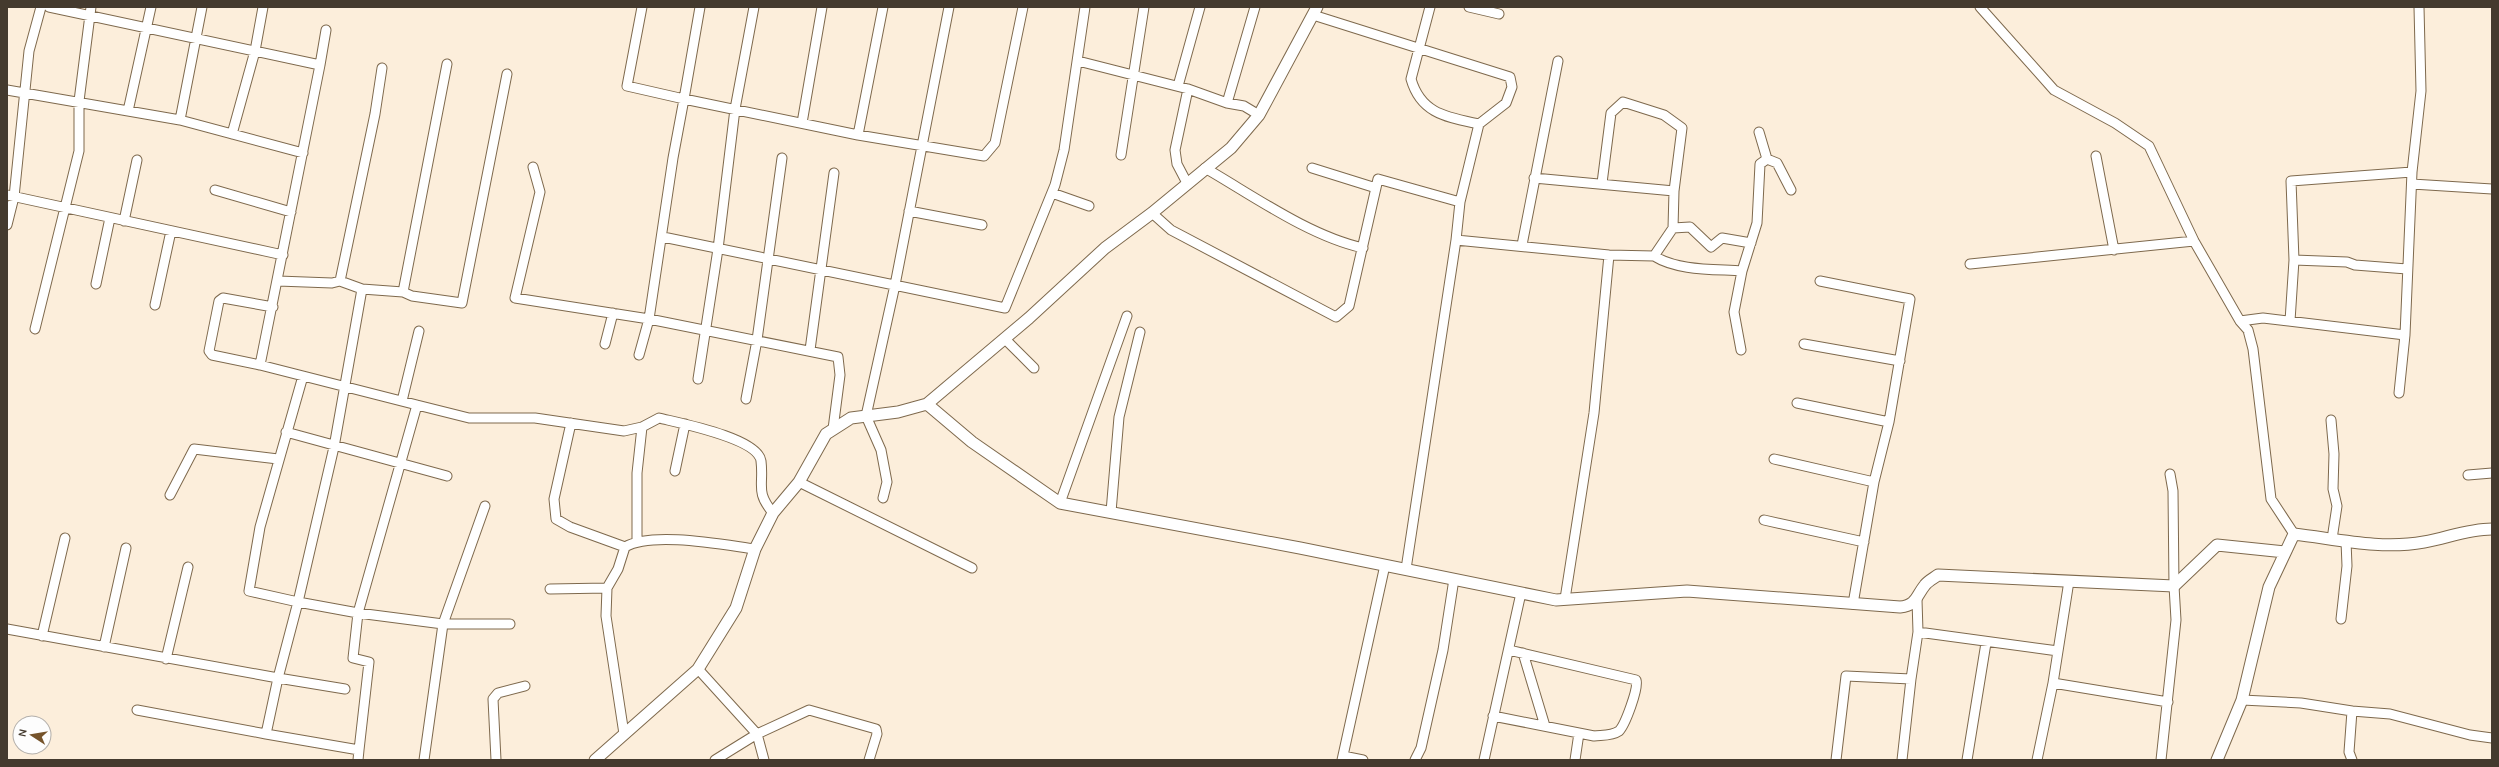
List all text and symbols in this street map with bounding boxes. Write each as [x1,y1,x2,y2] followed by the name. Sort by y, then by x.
[12,715,52,755] north arrow
[16,728,30,738] text: N

